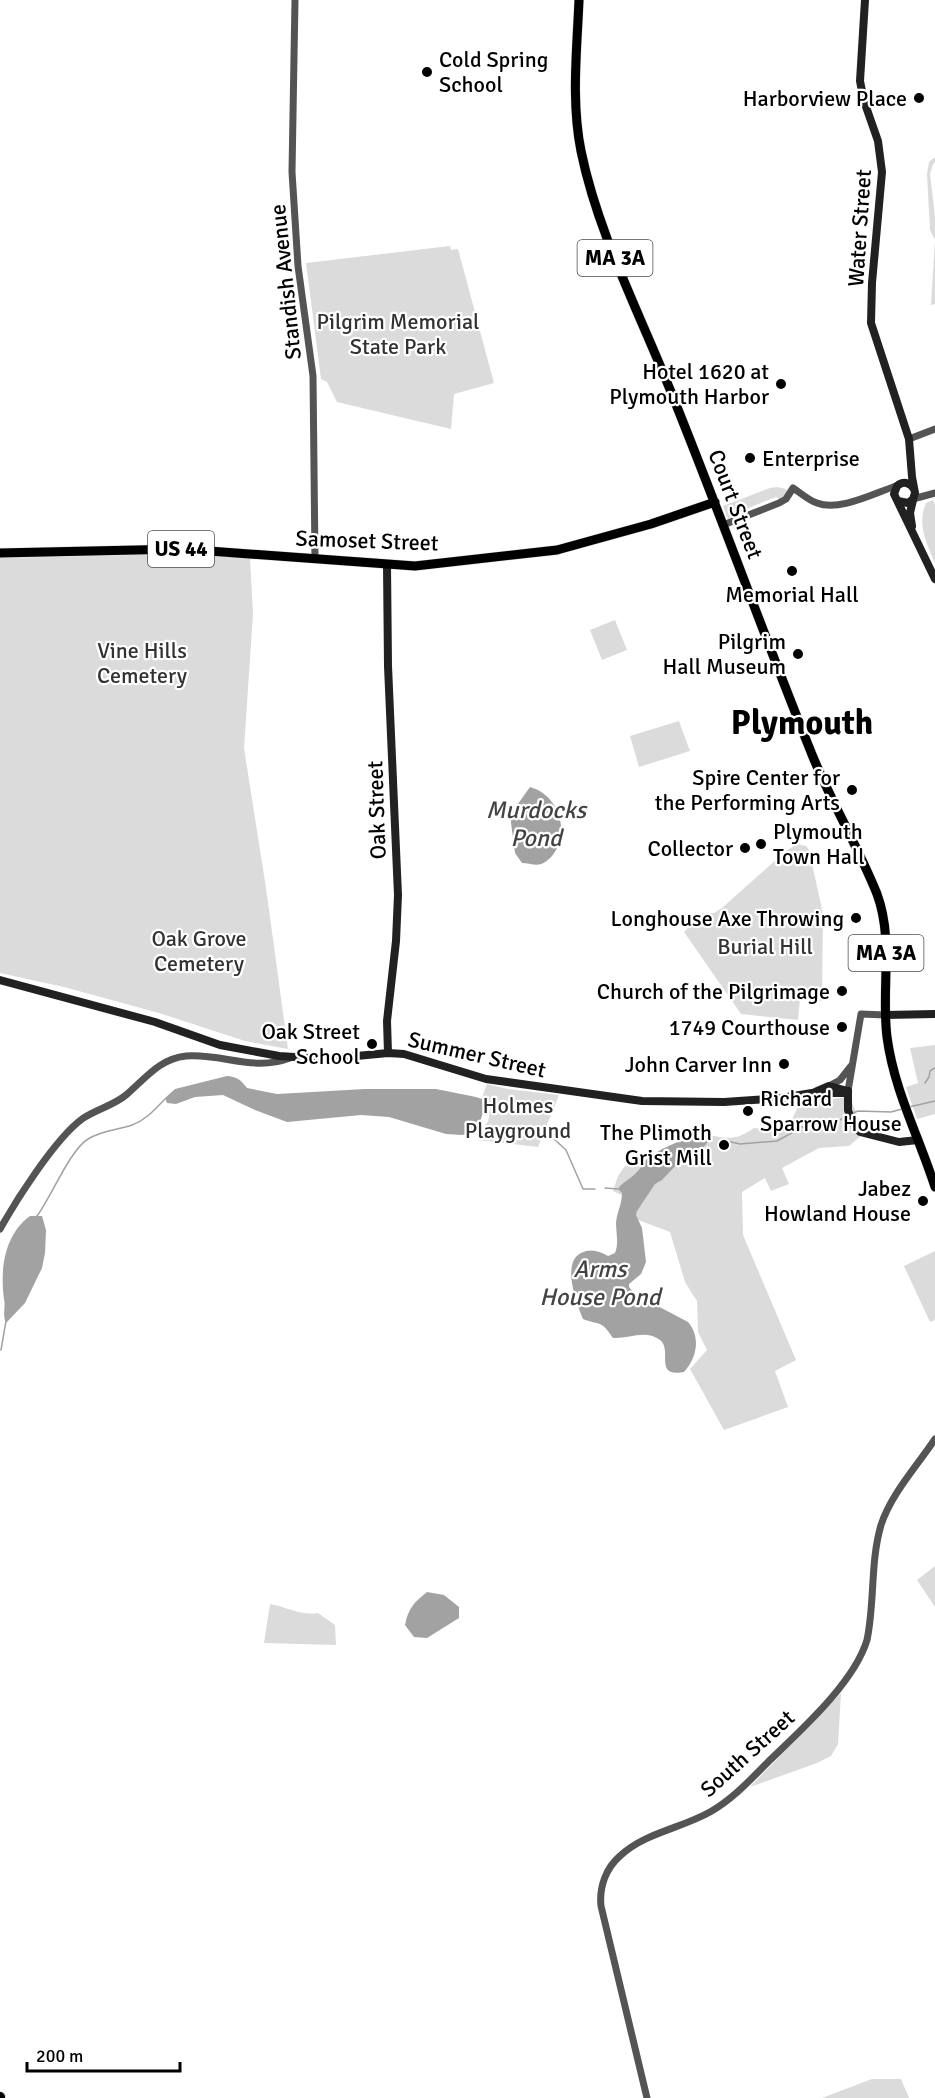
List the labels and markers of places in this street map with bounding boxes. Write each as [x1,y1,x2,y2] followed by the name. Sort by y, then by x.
[439,46,548,98] place label: Cold Spring School
[420,65,434,79] marker: Cold Spring School
[743,85,907,112] place label: Harborview Place
[912,91,926,105] marker: Harborview Place
[609,358,769,410] place label: Hotel 1620 at Plymouth Harbor
[774,377,788,391] marker: Hotel 1620 at Plymouth Harbor
[762,445,860,472] place label: Enterprise
[743,451,757,465] marker: Enterprise
[785,564,799,578] marker: Memorial Hall
[725,581,859,608] place label: Memorial Hall
[662,628,786,680] place label: Pilgrim Hall Museum
[791,647,805,661] marker: Pilgrim Hall Museum
[655,764,840,816] place label: Spire Center for the Performing Arts
[845,783,859,797] marker: Spire Center for the Performing Arts
[773,818,865,870] place label: Plymouth Town Hall
[648,835,733,862] place label: Collector
[754,837,768,851] marker: Plymouth Town Hall
[738,841,752,855] marker: Collector
[611,905,844,932] place label: Longhouse Axe Throwing
[849,911,863,925] marker: Longhouse Axe Throwing
[597,978,830,1005] place label: Church of the Pilgrimage
[835,984,849,998] marker: Church of the Pilgrimage
[669,1014,830,1041] place label: 1749 Courthouse
[261,1018,360,1070] place label: Oak Street School
[835,1020,849,1034] marker: 1749 Courthouse
[365,1037,379,1051] marker: Oak Street School
[625,1051,772,1078] place label: John Carver Inn
[777,1057,791,1071] marker: John Carver Inn
[760,1085,902,1137] place label: Richard Sparrow House
[741,1104,755,1118] marker: Richard Sparrow House
[600,1119,712,1171] place label: The Plimoth Grist Mill
[717,1138,731,1152] marker: The Plimoth Grist Mill
[764,1175,911,1227] place label: Jabez Howland House
[916,1194,930,1208] marker: Jabez Howland House

